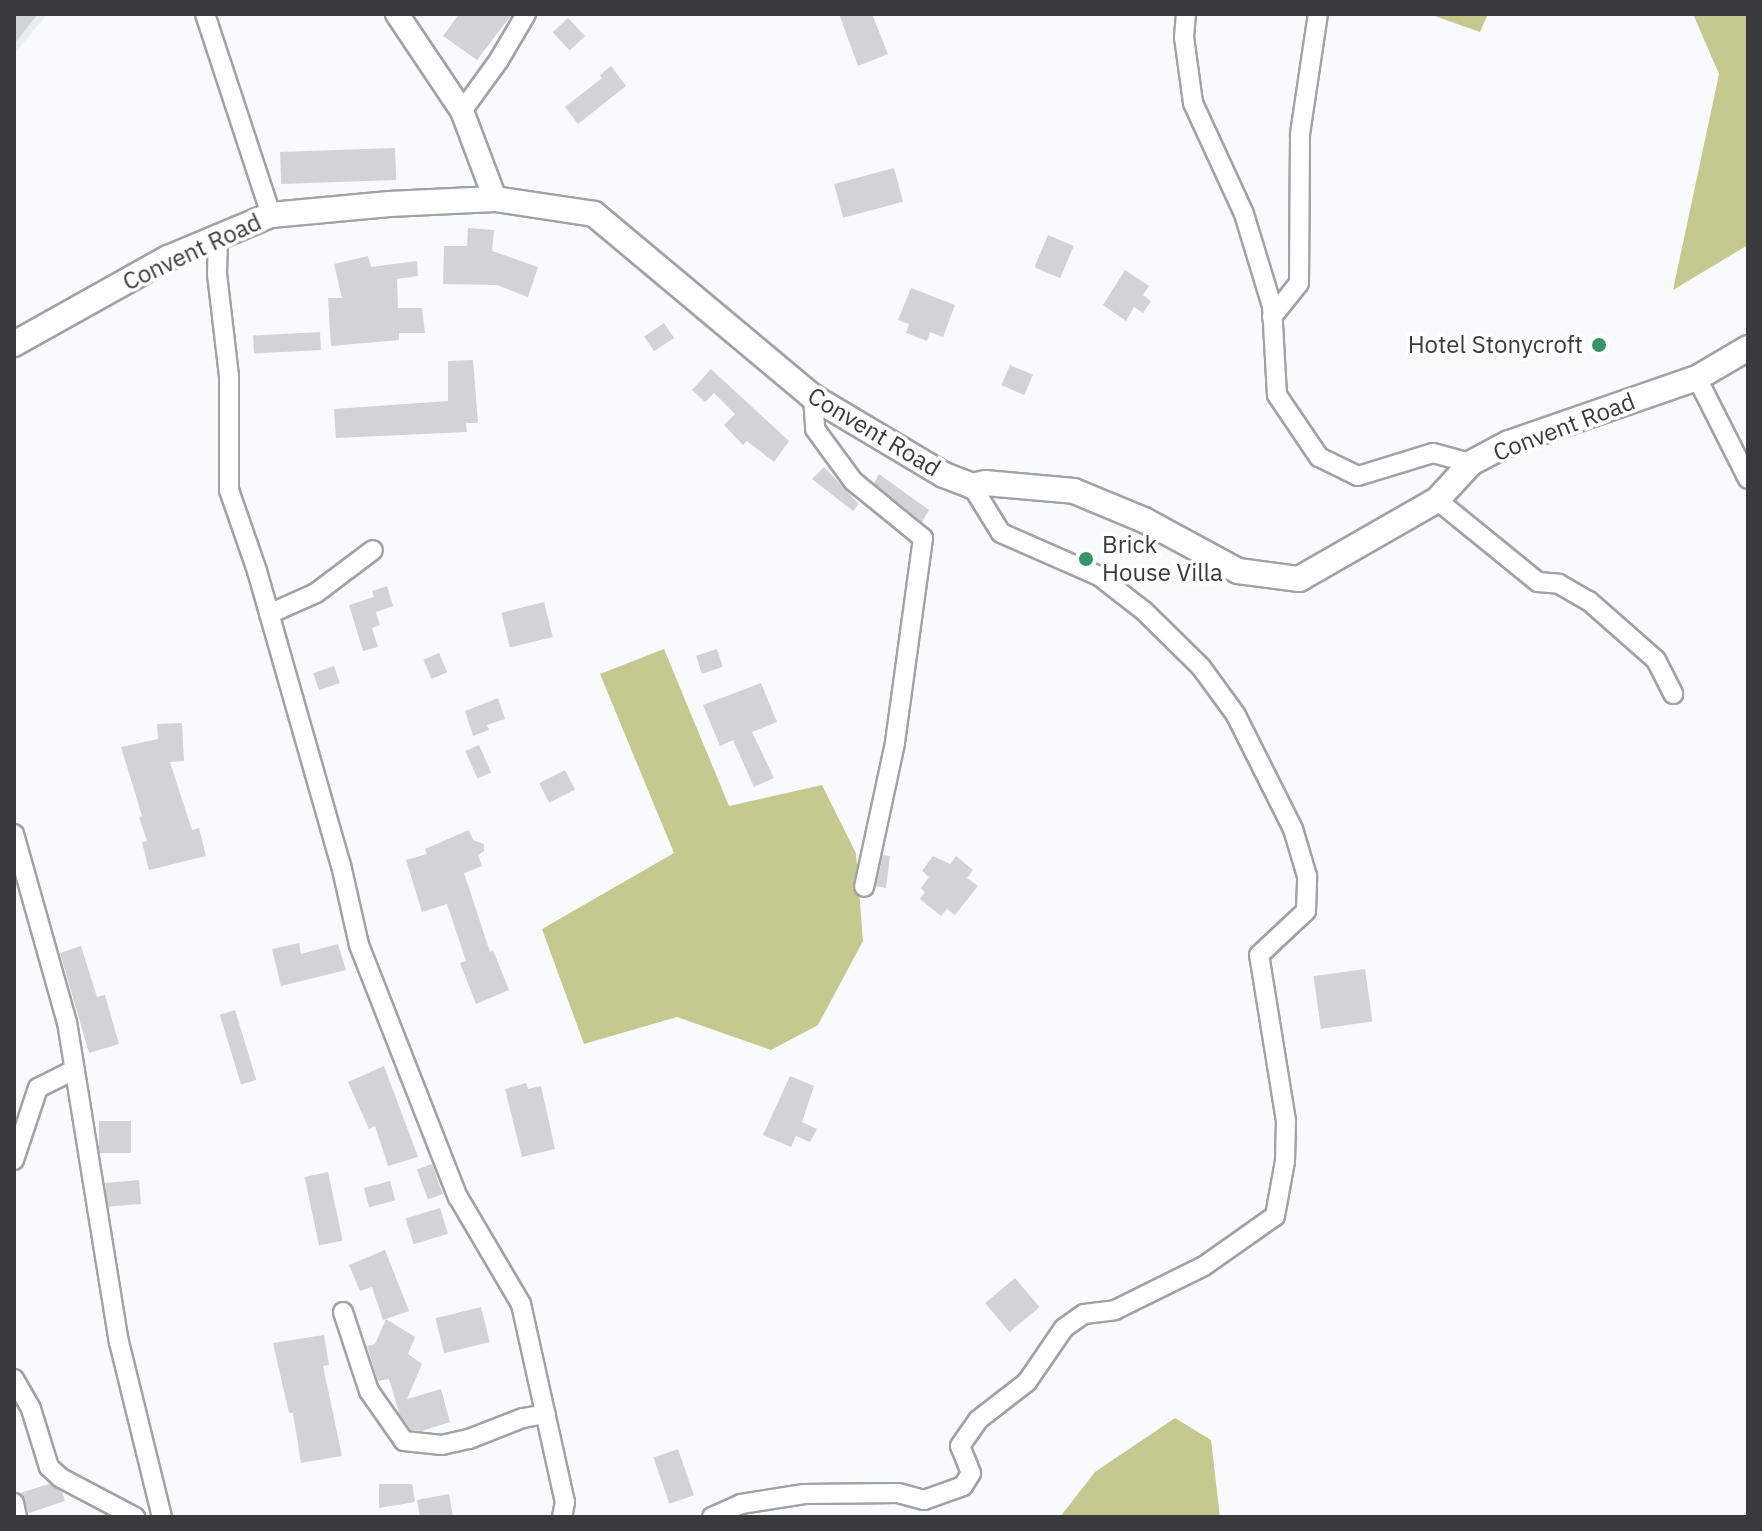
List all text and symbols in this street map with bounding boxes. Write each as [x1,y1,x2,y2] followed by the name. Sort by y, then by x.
[118,207,266,297] street label: Convent Road
[1408,331,1583,359] place label: Hotel Stonycroft
[1590,336,1608,354] marker: Hotel Stonycroft
[803,381,945,483] street label: Convent Road
[1489,387,1639,467] street label: Convent Road
[1102,531,1223,587] place label: Brick House Villa
[1077,550,1095,568] marker: Brick House Villa

